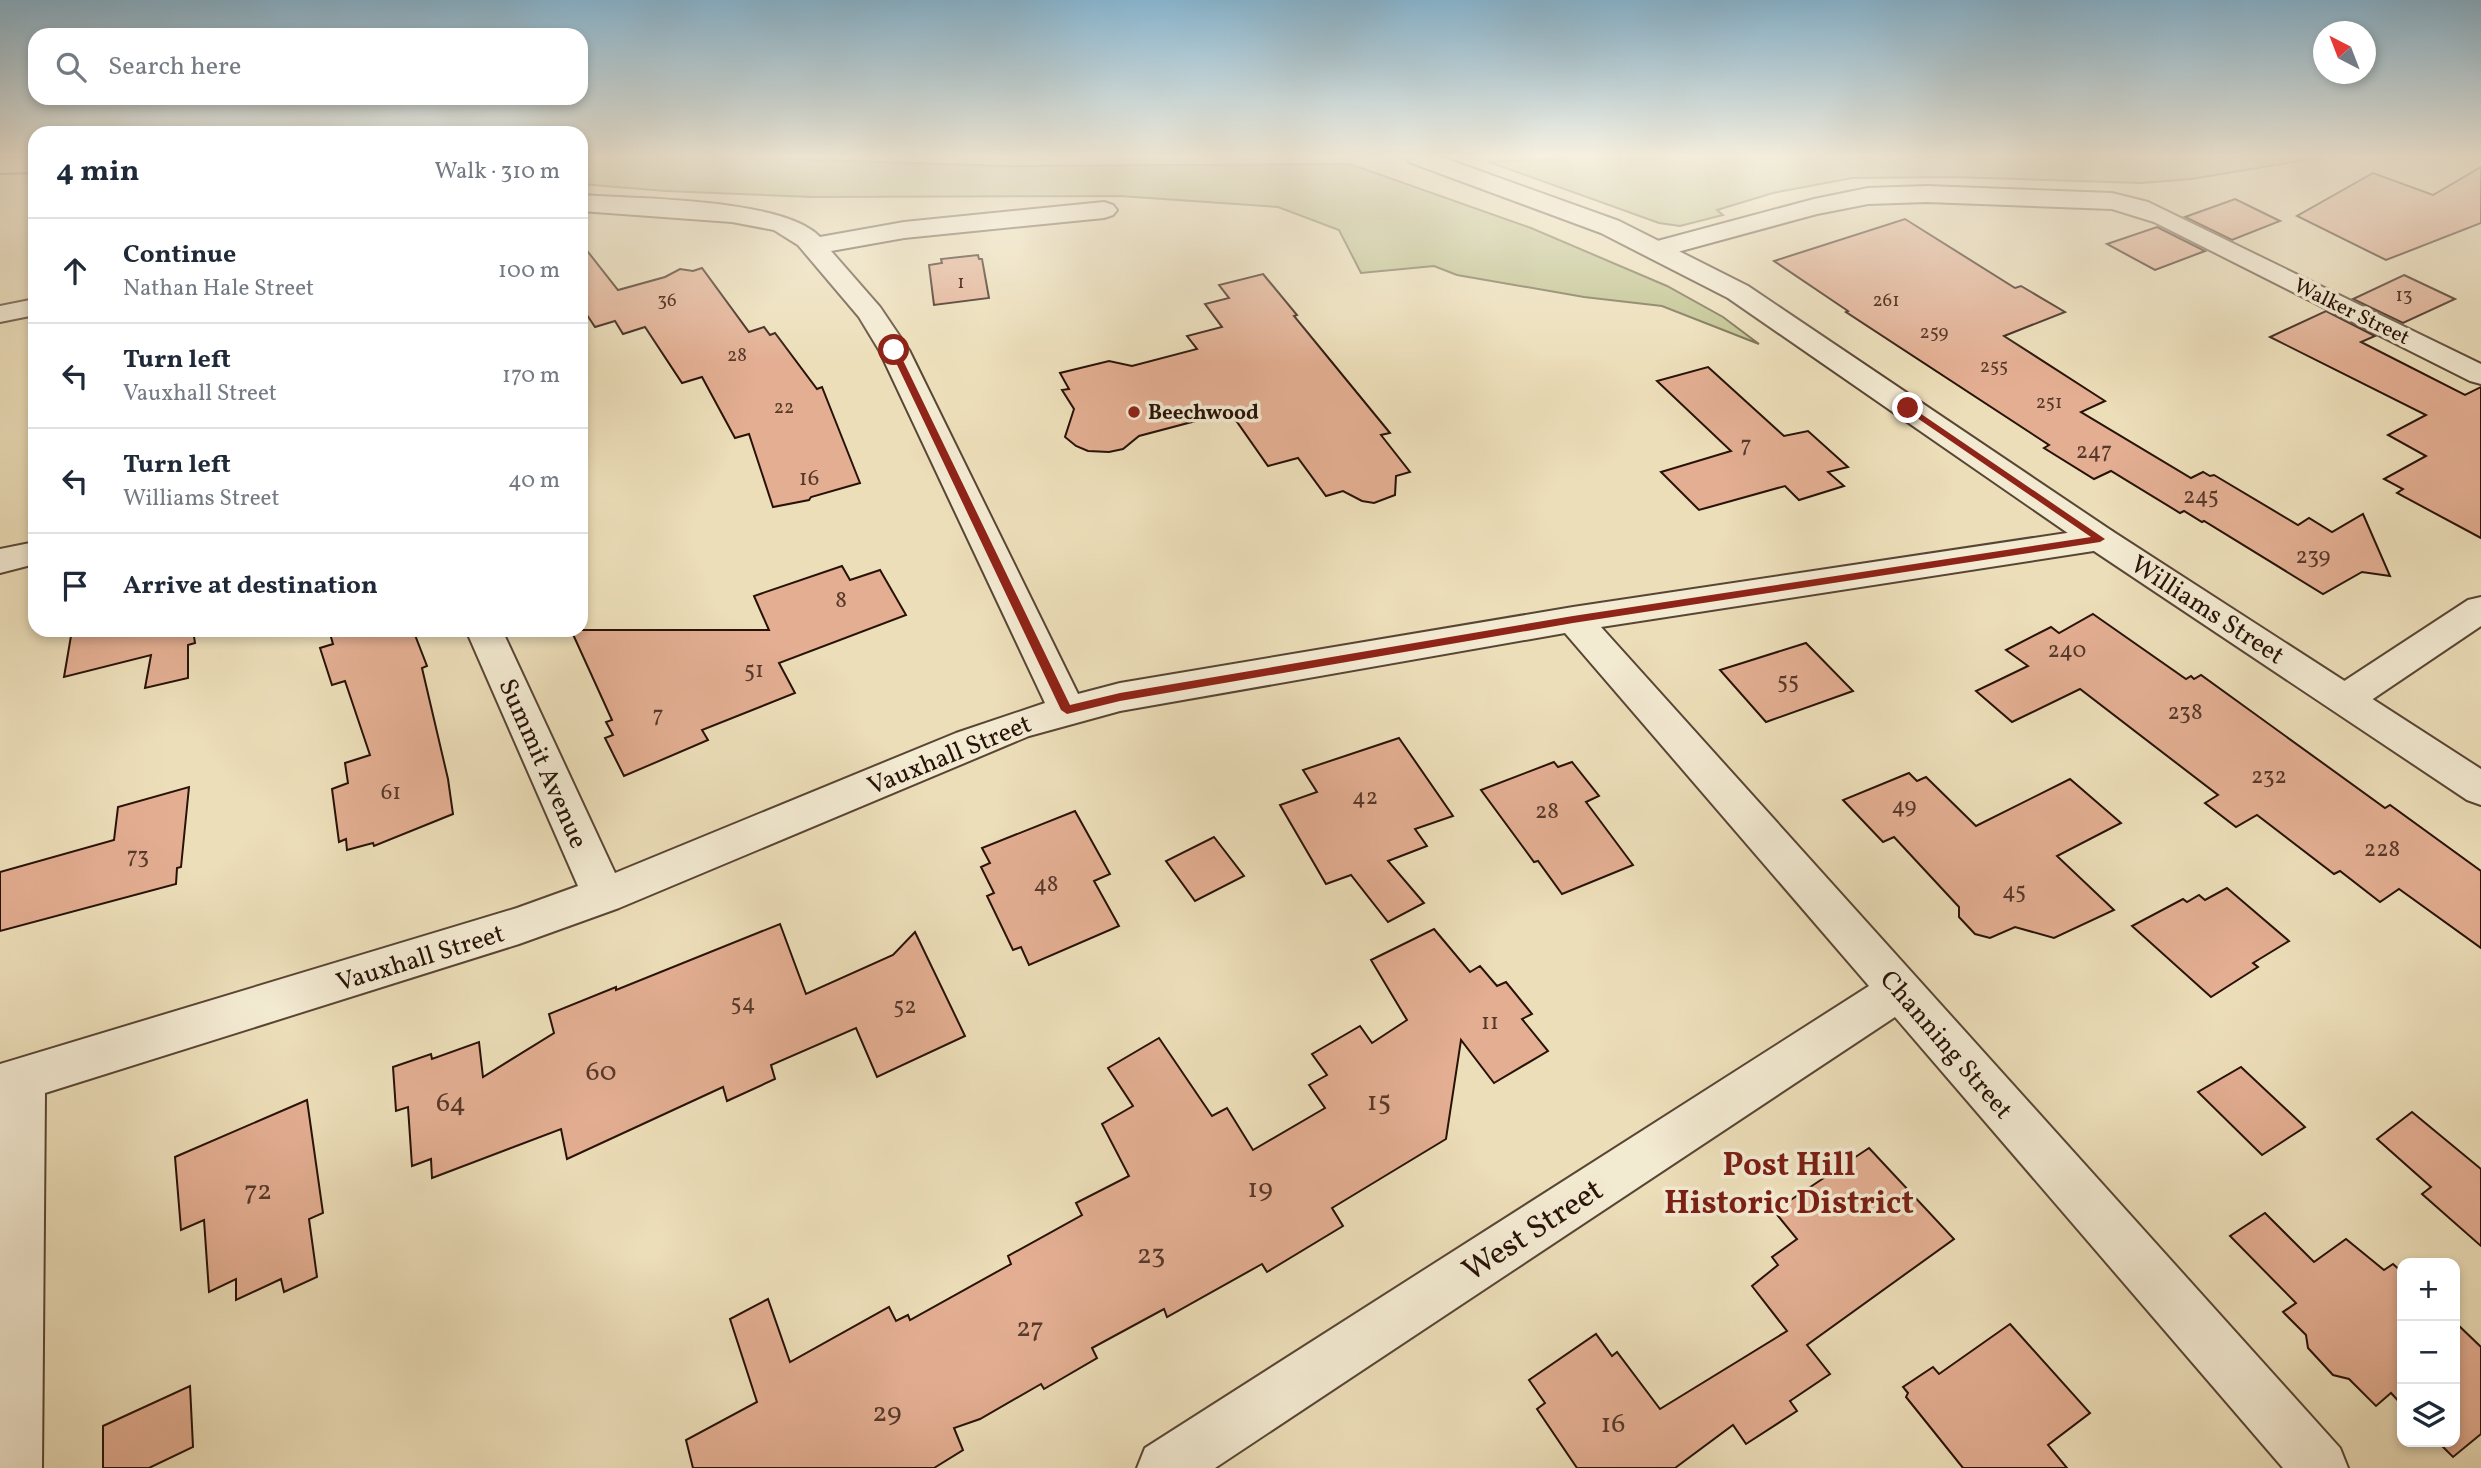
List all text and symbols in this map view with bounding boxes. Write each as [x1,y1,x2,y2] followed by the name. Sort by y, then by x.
[2313,21,2376,84] north arrow
[28,28,588,105] search box
[52,48,90,86] icon: search
[108,49,241,85] text: Search here
[56,151,140,193] text: 4 min
[434,156,560,188] text: Walk · 310 m
[123,237,236,273] text: Continue
[56,252,94,290] icon: ahead
[498,255,560,287] text: 100 m
[957,270,965,296] house number: 1
[2289,272,2414,353] street label: Walker Street
[123,273,314,305] text: Nathan Hale Street
[2395,283,2413,309] house number: 13
[657,288,677,314] house number: 36
[1872,288,1900,314] house number: 261
[1920,320,1949,346] house number: 259
[878,334,909,365] route start
[123,342,231,378] text: Turn left
[727,343,747,369] house number: 28
[1980,354,2008,380] house number: 255
[56,357,94,395] icon: left
[502,360,560,392] text: 170 m
[123,378,277,410] text: Vauxhall Street
[2036,390,2062,416] house number: 251
[1892,392,1923,423] route end
[774,395,794,421] house number: 22
[1148,399,1259,428] place label: Beechwood
[1126,404,1142,420] marker: Beechwood
[1740,430,1752,462] house number: 7
[2076,436,2112,468] house number: 247
[123,447,231,483] text: Turn left
[56,462,94,500] icon: left
[799,463,819,495] house number: 16
[508,465,560,497] text: 40 m
[2183,481,2219,513] house number: 245
[123,483,280,515] text: Williams Street
[2296,541,2331,573] house number: 239
[2123,547,2291,674] street label: Williams Street
[56,567,94,605] icon: arrive
[123,568,378,604] text: Arrive at destination
[835,585,847,617] house number: 8
[2048,635,2086,667] house number: 240
[744,655,764,687] house number: 51
[1777,666,1799,698] house number: 55
[489,673,596,854] street label: Summit Avenue
[2167,697,2203,729] house number: 238
[652,700,664,732] house number: 7
[862,707,1037,805] street label: Vauxhall Street
[2251,761,2287,793] house number: 232
[381,777,401,809] house number: 61
[1352,782,1378,814] house number: 42
[1892,791,1917,823] house number: 49
[1535,796,1559,828] house number: 28
[2364,834,2400,866] house number: 228
[127,841,149,873] house number: 73
[1034,869,1058,901] house number: 48
[2002,876,2026,908] house number: 45
[332,916,509,1002] street label: Vauxhall Street
[1871,963,2020,1127] street label: Channing Street
[731,988,755,1020] house number: 54
[893,991,917,1023] house number: 52
[1481,1007,1499,1039] house number: 11
[586,1053,617,1092] house number: 60
[1367,1083,1391,1122] house number: 15
[436,1084,466,1123] house number: 64
[1664,1144,1914,1228] district label: Post Hill Historic District
[1247,1170,1273,1209] house number: 19
[1455,1170,1613,1294] street label: West Street
[244,1172,272,1211] house number: 72
[1137,1236,1165,1275] house number: 23
[2397,1258,2460,1447] map controls
[2397,1258,2460,1321] button: +
[1016,1309,1044,1348] house number: 27
[2397,1321,2460,1384] button: −
[2397,1384,2460,1447] button: layers
[872,1394,902,1433] house number: 29
[1600,1405,1626,1444] house number: 16

